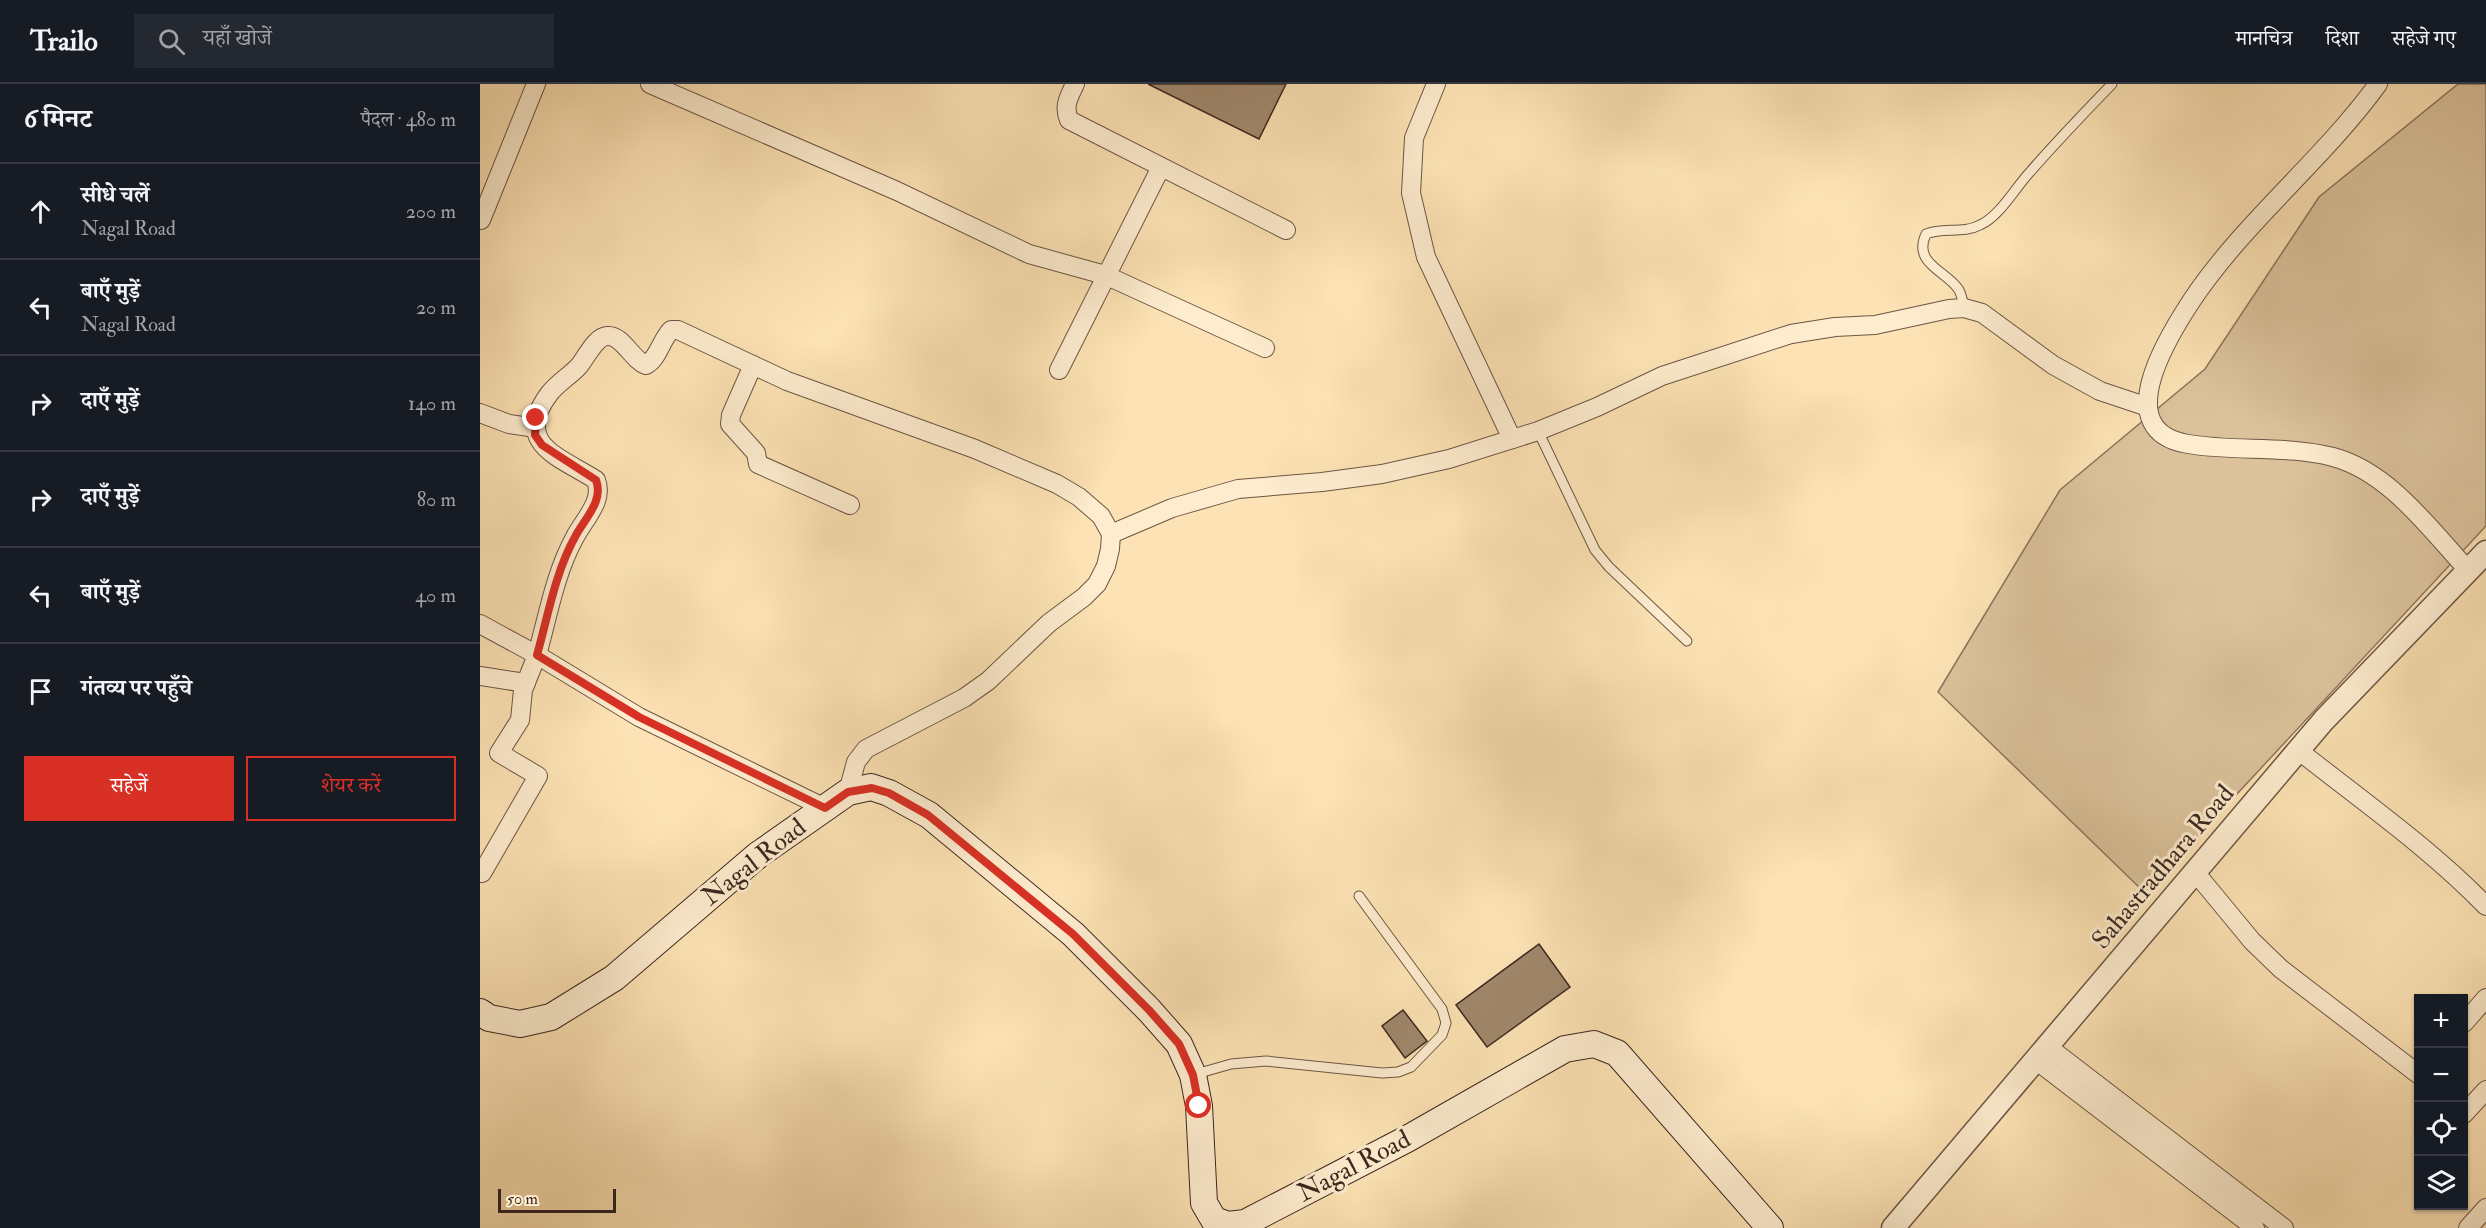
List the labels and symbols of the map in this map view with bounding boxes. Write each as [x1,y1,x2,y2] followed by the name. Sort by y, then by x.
[522,404,548,430] route end
[2085,778,2241,956] street label: Sahastradhara Road
[696,811,813,913] street label: Nagal Road
[1185,1092,1211,1118] route start
[1292,1123,1416,1209] street label: Nagal Road
[498,1186,616,1214] scale bar

